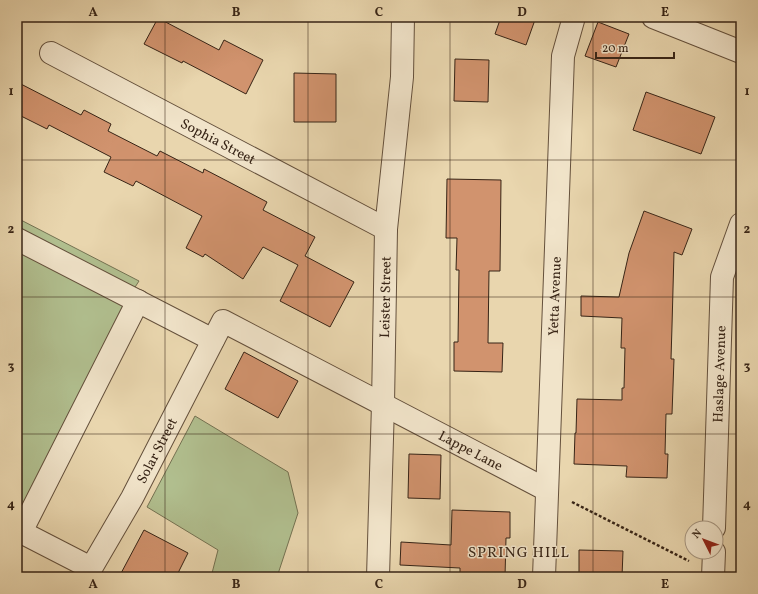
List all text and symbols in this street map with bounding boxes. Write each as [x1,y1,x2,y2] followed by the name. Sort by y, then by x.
[88,4,98,22] text: A
[232,4,241,22] text: B
[375,4,383,22] text: C
[517,4,527,22] text: D
[661,4,669,22] text: E
[596,34,674,60] scale bar
[602,41,629,57] text: 20 m
[8,83,14,101] text: 1
[744,83,750,101] text: 1
[177,115,258,170] street label: Sophia Street
[8,221,15,239] text: 2
[744,221,751,239] text: 2
[376,256,397,338] street label: Leister Street
[545,256,567,336] street label: Yetta Avenue
[709,325,731,423] street label: Haslage Avenue
[8,358,15,376] text: 3
[744,358,751,376] text: 3
[133,415,183,487] street label: Solar Street
[435,427,506,476] street label: Lappe Lane
[7,496,15,514] text: 4
[743,496,751,514] text: 4
[684,520,724,560] north arrow
[689,526,706,542] text: N
[468,543,570,564] district label: SPRING HILL
[88,576,98,594] text: A
[232,576,241,594] text: B
[375,576,383,594] text: C
[517,576,527,594] text: D
[661,576,669,594] text: E

